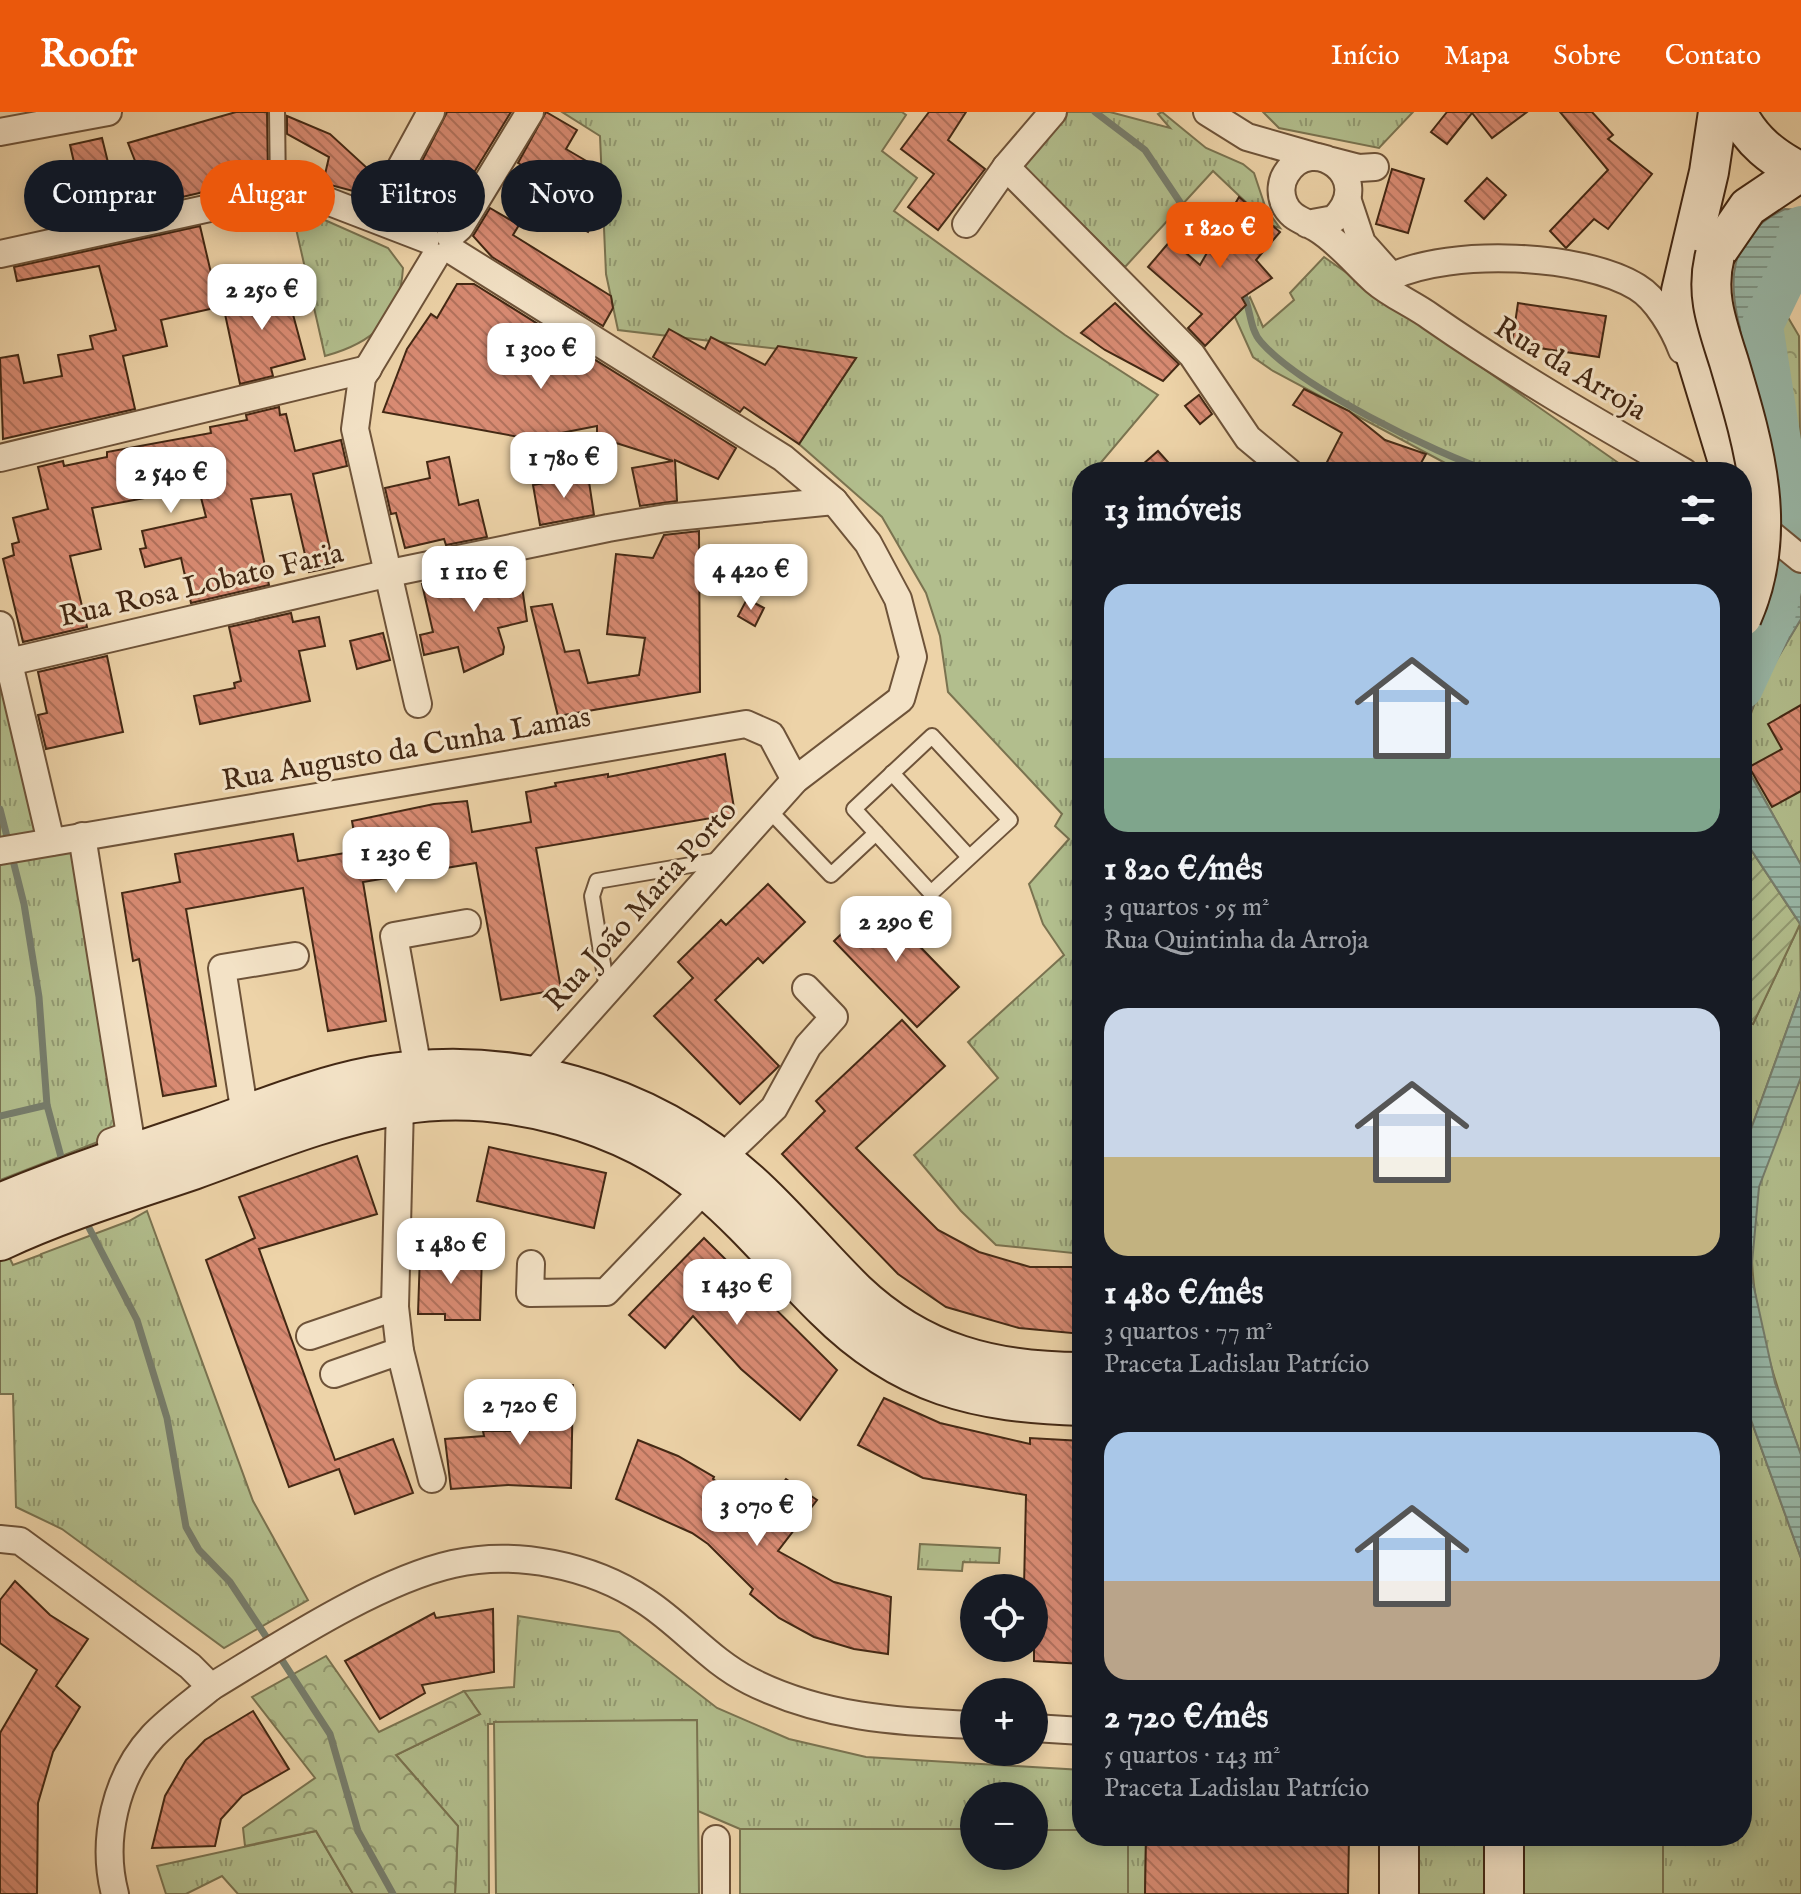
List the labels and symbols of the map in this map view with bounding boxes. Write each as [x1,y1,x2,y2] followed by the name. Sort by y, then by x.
[1146,202,1294,270] pin: 1 820 €
[188,264,336,332] pin: 2 250 €
[1487,309,1653,430] street label: Rua da Arroja
[467,323,615,391] pin: 1 300 €
[490,432,638,500] pin: 1 780 €
[97,447,245,515] pin: 2 540 €
[56,535,347,637] street label: Rua Rosa Lobato Faria
[677,544,825,612] pin: 4 420 €
[400,546,548,614] pin: 1 110 €
[219,699,594,801] street label: Rua Augusto da Cunha Lamas
[537,793,746,1020] street label: Rua João Maria Porto
[322,827,470,895] pin: 1 230 €
[822,896,970,964] pin: 2 290 €
[377,1218,525,1286] pin: 1 480 €
[663,1259,811,1327] pin: 1 430 €
[446,1379,594,1447] pin: 2 720 €
[683,1480,831,1548] pin: 3 070 €

